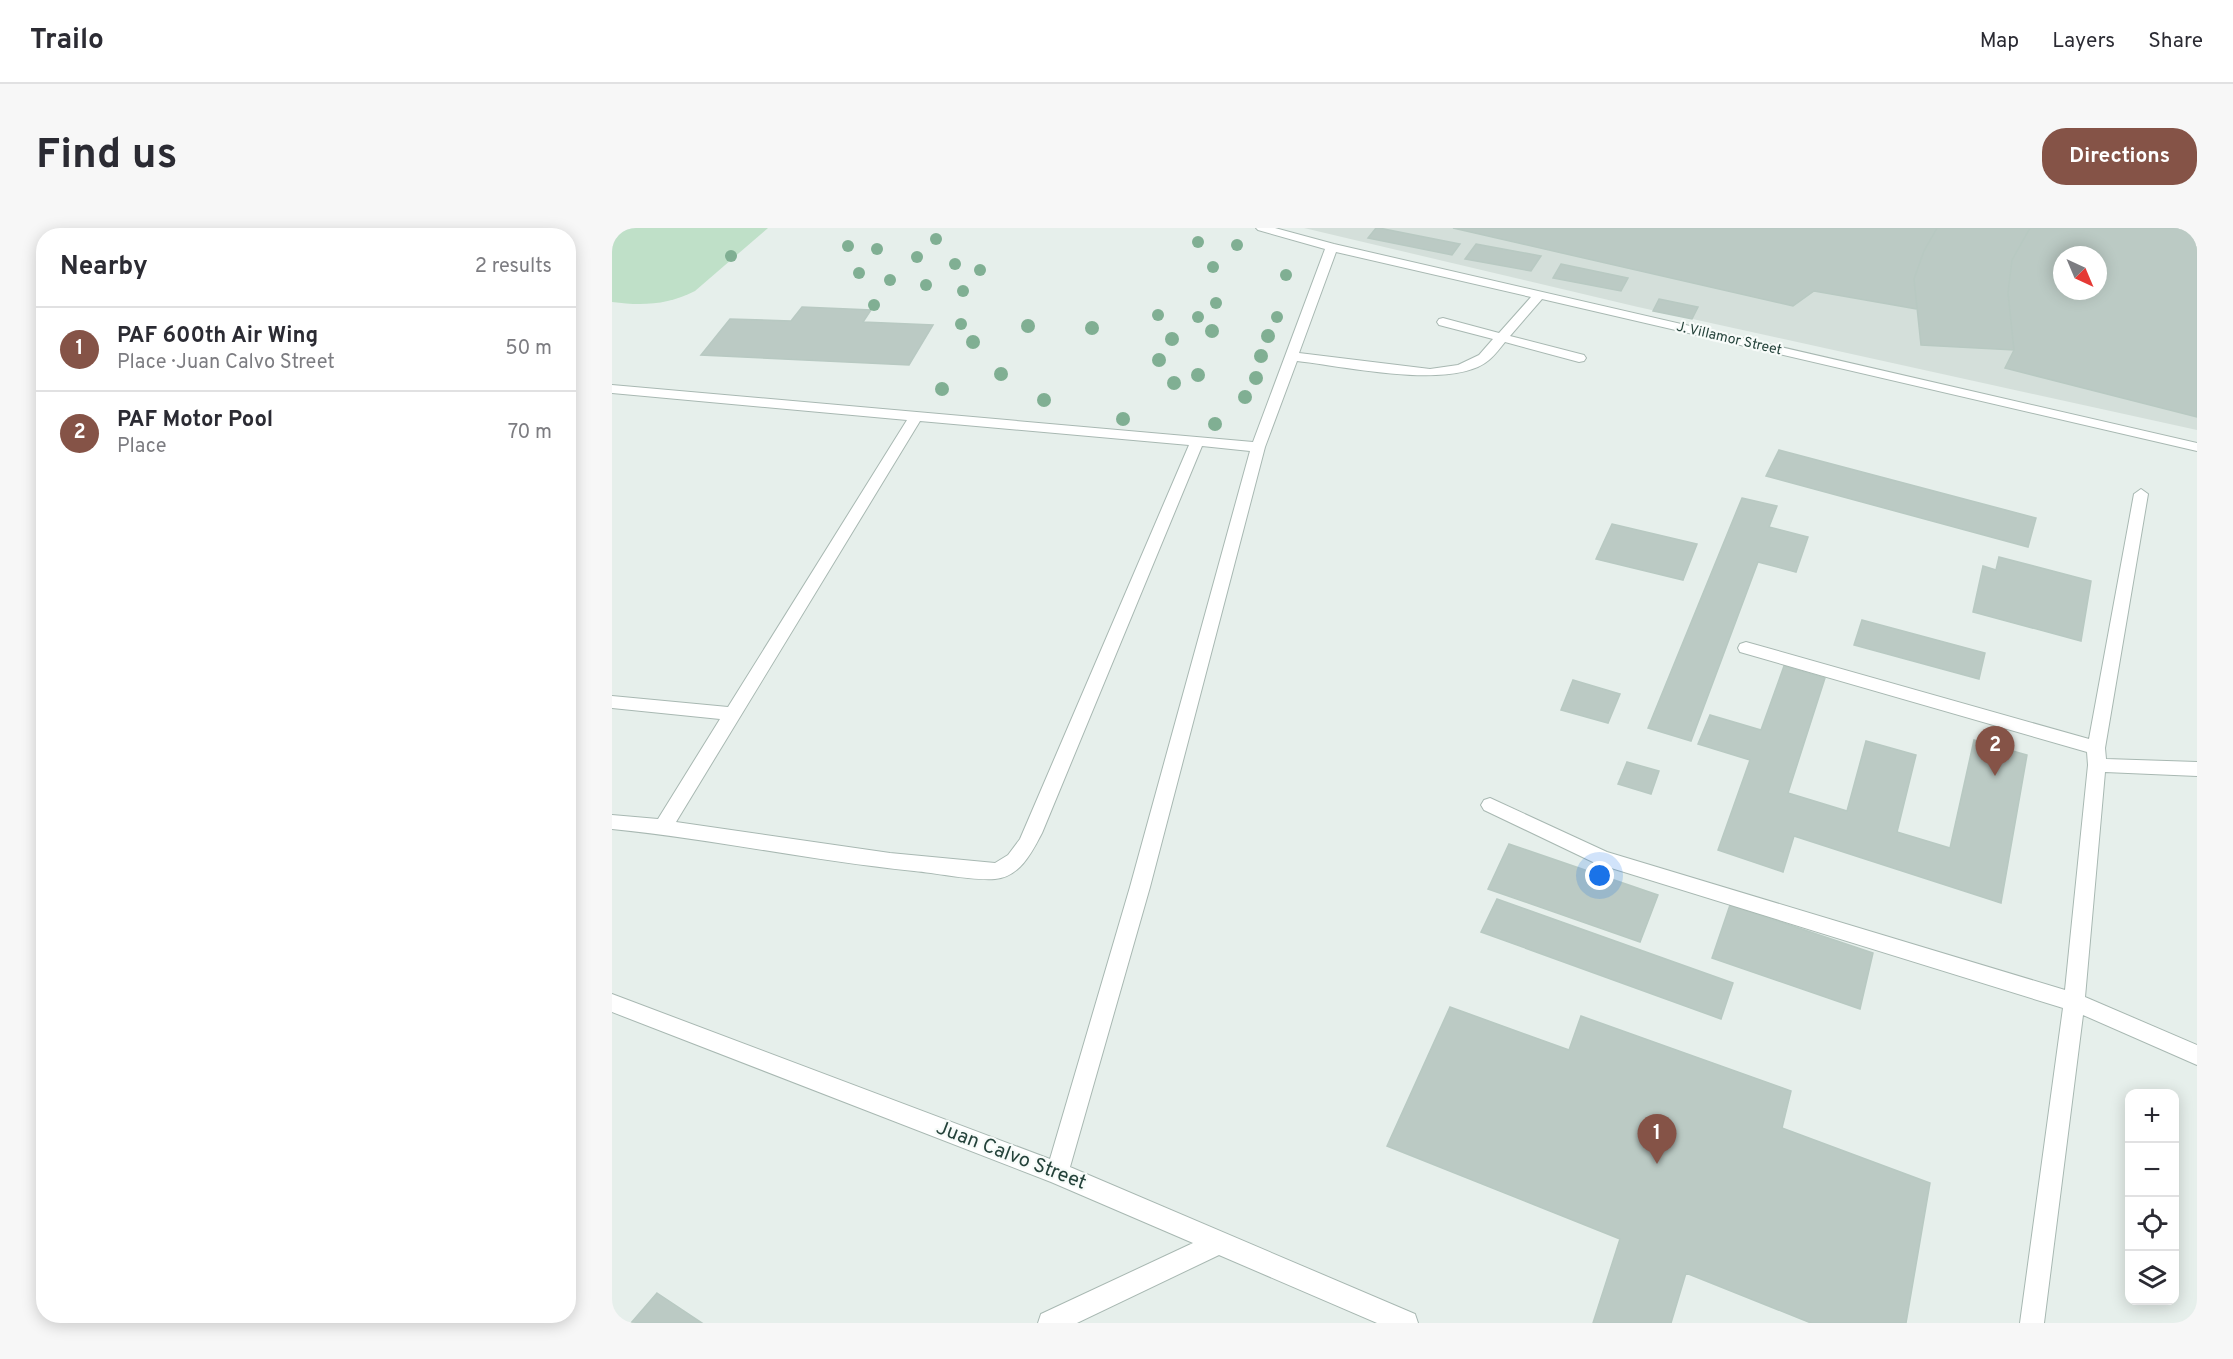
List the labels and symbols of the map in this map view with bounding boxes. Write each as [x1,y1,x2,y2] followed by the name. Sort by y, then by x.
[2053,246,2107,300] north arrow
[1675,319,1783,359] street label: J. Villamor Street
[1976,726,2014,776] pin: 2
[1585,861,1614,890] your location
[1638,1114,1676,1164] pin: 1
[932,1115,1090,1197] street label: Juan Calvo Street

